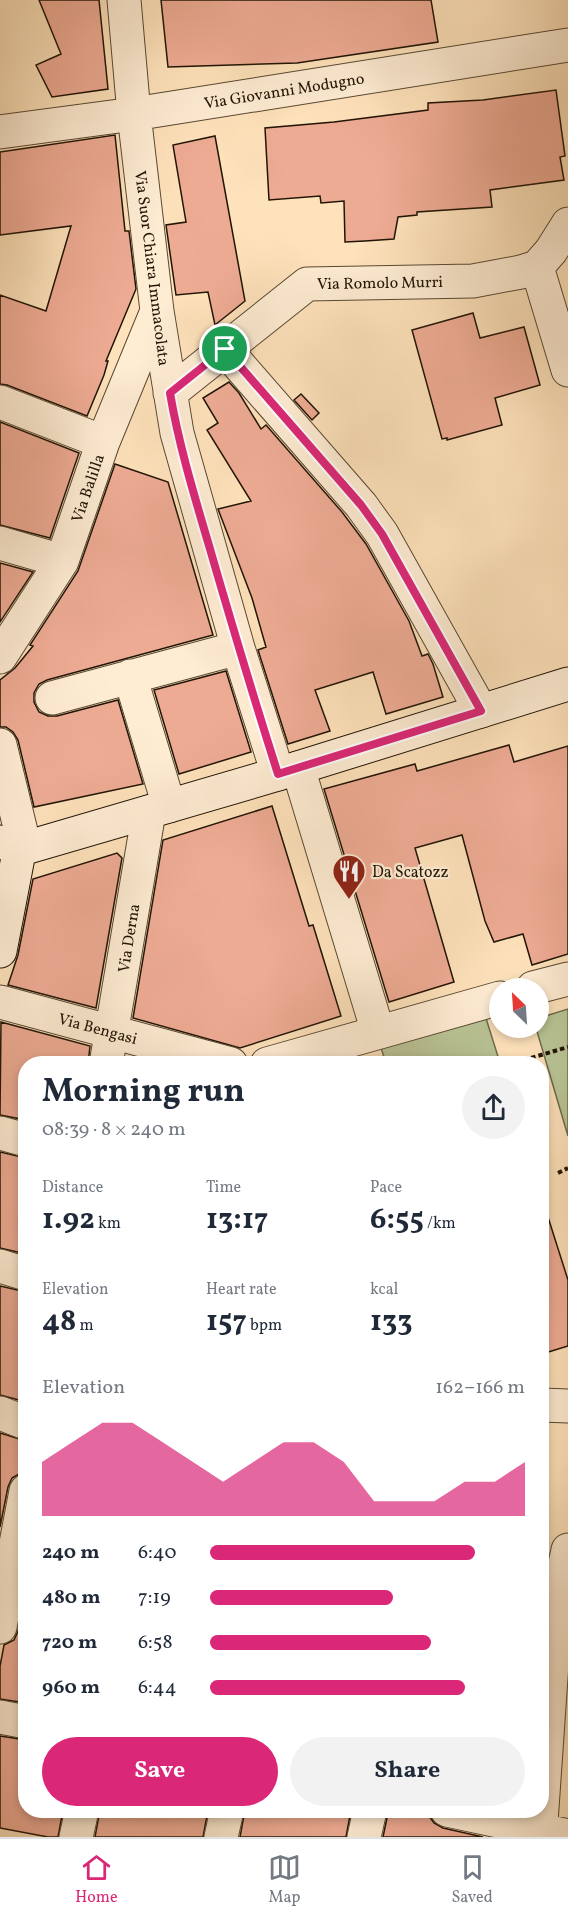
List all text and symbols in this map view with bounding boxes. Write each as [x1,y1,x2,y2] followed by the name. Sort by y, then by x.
[203,68,366,116] street label: Via Giovanni Modugno
[128,169,174,367] street label: Via Suor Chiara Immacolata
[317,272,443,296] street label: Via Romolo Murri
[199,323,250,374] pin
[208,332,241,365] icon: arrive
[67,451,111,526] street label: Via Balilla
[331,853,367,900] restaurant icon: Da Scatozz
[372,862,449,884] place label: Da Scatozz
[114,902,146,974] street label: Via Derna
[489,978,549,1038] north arrow
[489,978,549,1038] map controls
[55,1009,140,1051] street label: Via Bengasi
[42,1070,245,1116] text: Morning run
[462,1076,525,1139] button: share
[42,1116,186,1144] text: 08:39 · 8 × 240 m
[42,1177,103,1199] text: Distance
[206,1177,241,1199] text: Time
[370,1177,402,1199] text: Pace
[42,1199,95,1241] text: 1.92
[206,1199,268,1241] text: 13:17
[370,1199,424,1241] text: 6:55
[95,1213,121,1235] text: km
[424,1213,456,1235] text: /km
[42,1279,109,1301] text: Elevation
[206,1279,277,1301] text: Heart rate
[370,1279,398,1301] text: kcal
[42,1301,76,1343] text: 48
[206,1301,247,1343] text: 157
[370,1301,413,1343] text: 133
[76,1315,94,1337] text: m
[247,1315,282,1337] text: bpm
[42,1374,125,1402] text: Elevation
[435,1374,525,1402] text: 162–166 m
[42,1539,100,1567] text: 240 m
[138,1539,176,1567] text: 6:40
[42,1584,101,1612] text: 480 m
[138,1584,171,1612] text: 7:19
[42,1629,97,1657] text: 720 m
[138,1629,173,1657] text: 6:58
[42,1674,100,1702] text: 960 m
[138,1674,177,1702] text: 6:44
[42,1737,278,1806] button: Save
[290,1737,525,1806] button: Share
[75,1851,118,1909] tab: Home
[268,1851,301,1909] tab: Map
[452,1851,493,1909] tab: Saved

